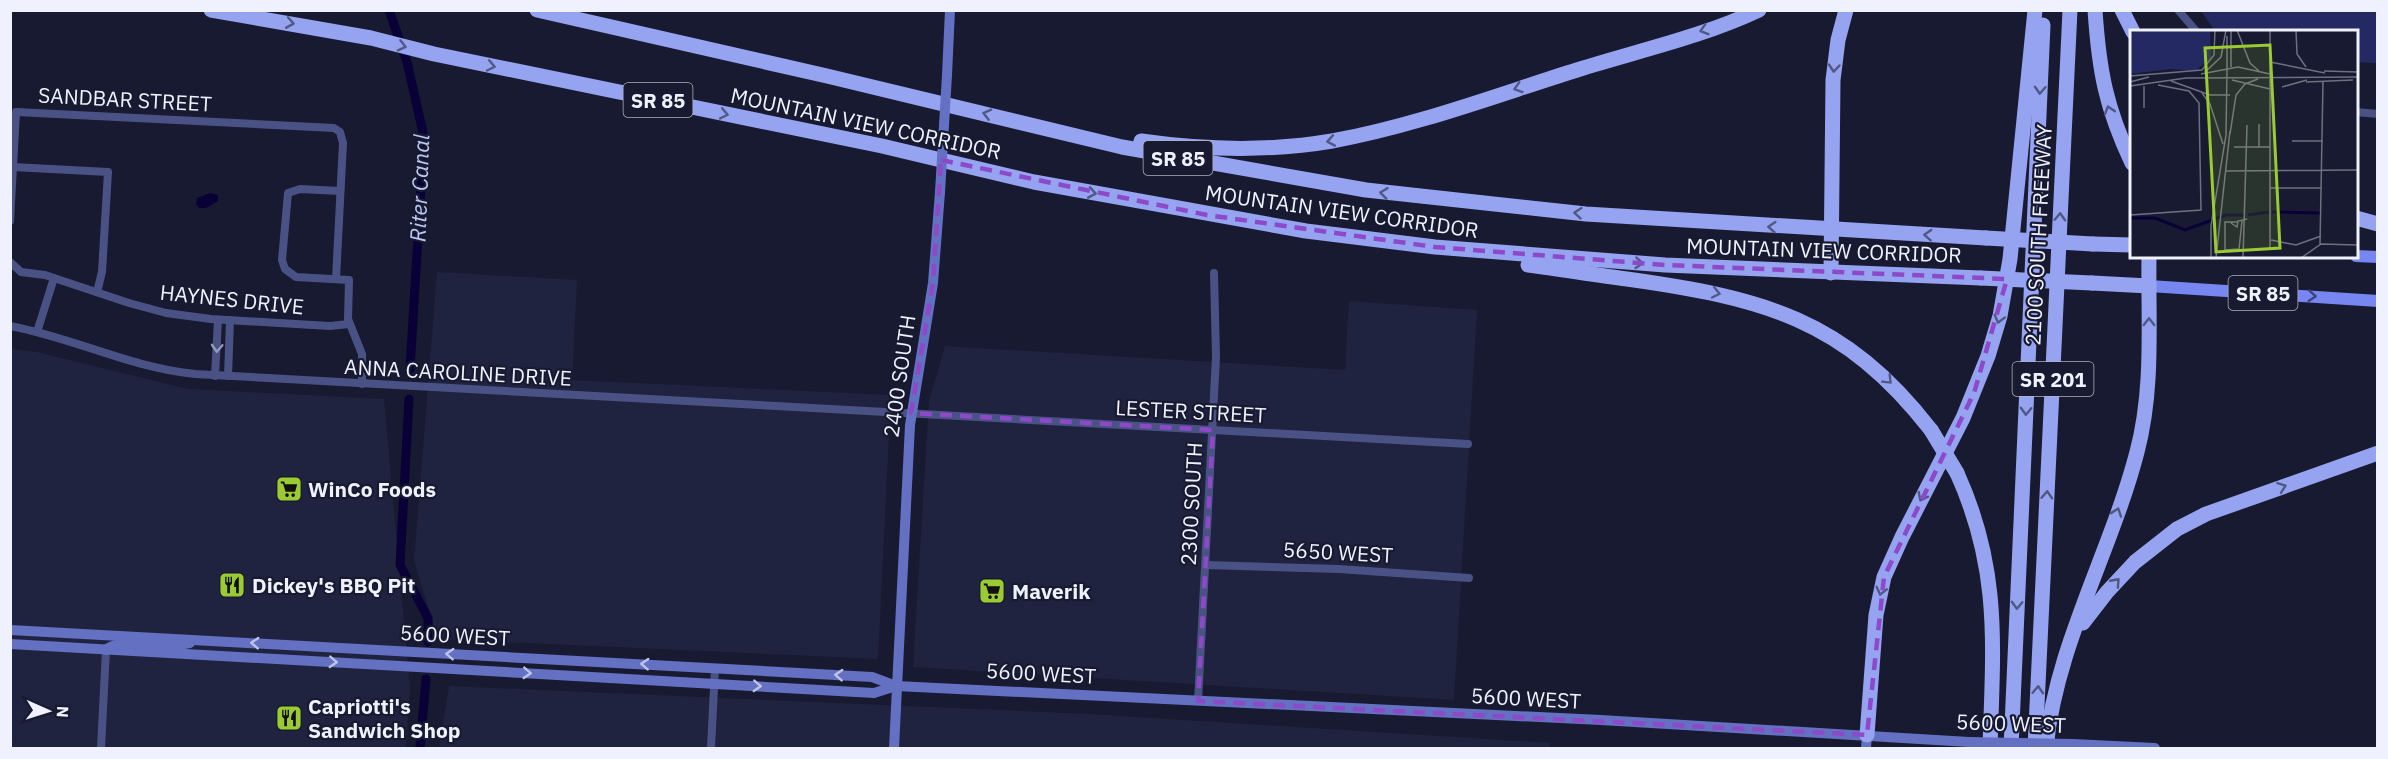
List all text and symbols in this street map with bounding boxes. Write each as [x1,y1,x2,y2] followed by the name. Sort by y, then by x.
[285,17,294,29] one-way arrow
[1699,23,1710,35] one-way arrow
[2130,30,2358,258] inset map
[397,39,407,52] one-way arrow
[486,59,496,72] one-way arrow
[1828,63,1841,72] one-way arrow
[37,80,213,118] street label: SANDBAR STREET
[728,81,1004,165] street label: MOUNTAIN VIEW CORRIDOR
[1513,81,1524,93] one-way arrow
[624,83,692,117] road number: SR 85
[2034,85,2047,94] one-way arrow
[2104,105,2116,116] one-way arrow
[718,107,728,120] one-way arrow
[982,108,992,121] one-way arrow
[2018,123,2058,346] street label: 2100 SOUTH FREEWAY
[403,133,435,242] water label: Riter Canal
[1326,134,1335,146] one-way arrow
[1144,141,1212,175] road number: SR 85
[1204,178,1480,244] street label: MOUNTAIN VIEW CORRIDOR
[1086,186,1096,199] one-way arrow
[1379,187,1389,199] one-way arrow
[1573,207,1582,220] one-way arrow
[2053,212,2066,221] one-way arrow
[1768,220,1777,233] one-way arrow
[1923,229,1932,242] one-way arrow
[1686,231,1962,269] street label: MOUNTAIN VIEW CORRIDOR
[1634,256,1643,269] one-way arrow
[2228,276,2298,310] road number: SR 85
[159,278,305,320] street label: HAYNES DRIVE
[1711,286,1721,299] one-way arrow
[2307,290,2316,303] one-way arrow
[877,313,921,439] street label: 2400 SOUTH
[1994,313,2006,323] one-way arrow
[2143,317,2155,326] one-way arrow
[210,343,223,352] one-way arrow
[343,352,573,392] street label: ANNA CAROLINE DRIVE
[2012,362,2094,396] road number: SR 201
[1880,373,1891,384] one-way arrow
[1115,393,1267,429] street label: LESTER STREET
[2019,406,2032,415] one-way arrow
[1174,442,1208,566] street label: 2300 SOUTH
[274,474,304,504] supermarket icon: WinCo Foods
[308,475,436,503] place label: WinCo Foods
[2276,482,2287,494] one-way arrow
[1917,490,1929,501] one-way arrow
[2041,491,2054,500] one-way arrow
[2109,507,2122,518] one-way arrow
[1282,535,1394,569] street label: 5650 WEST
[217,570,247,600] restaurant icon: Dickey's BBQ Pit
[252,571,415,599] place label: Dickey's BBQ Pit
[977,576,1007,606] supermarket icon: Maverik
[1012,577,1091,605] place label: Maverik
[2109,578,2120,589] one-way arrow
[1875,586,1888,596] one-way arrow
[2011,601,2024,610] one-way arrow
[399,618,511,652] street label: 5600 WEST
[251,637,260,650] one-way arrow
[445,648,454,661] one-way arrow
[328,656,337,669] one-way arrow
[985,656,1097,690] street label: 5600 WEST
[640,658,649,671] one-way arrow
[523,666,532,679] one-way arrow
[835,668,844,681] one-way arrow
[752,679,761,692] one-way arrow
[18,681,78,741] north arrow
[1470,681,1582,715] street label: 5600 WEST
[2032,686,2045,695] one-way arrow
[308,692,461,744] place label: Capriotti's Sandwich Shop
[274,703,304,733] restaurant icon: Capriotti's Sandwich Shop
[53,705,73,718] text: N
[1955,707,2067,739] street label: 5600 WEST

